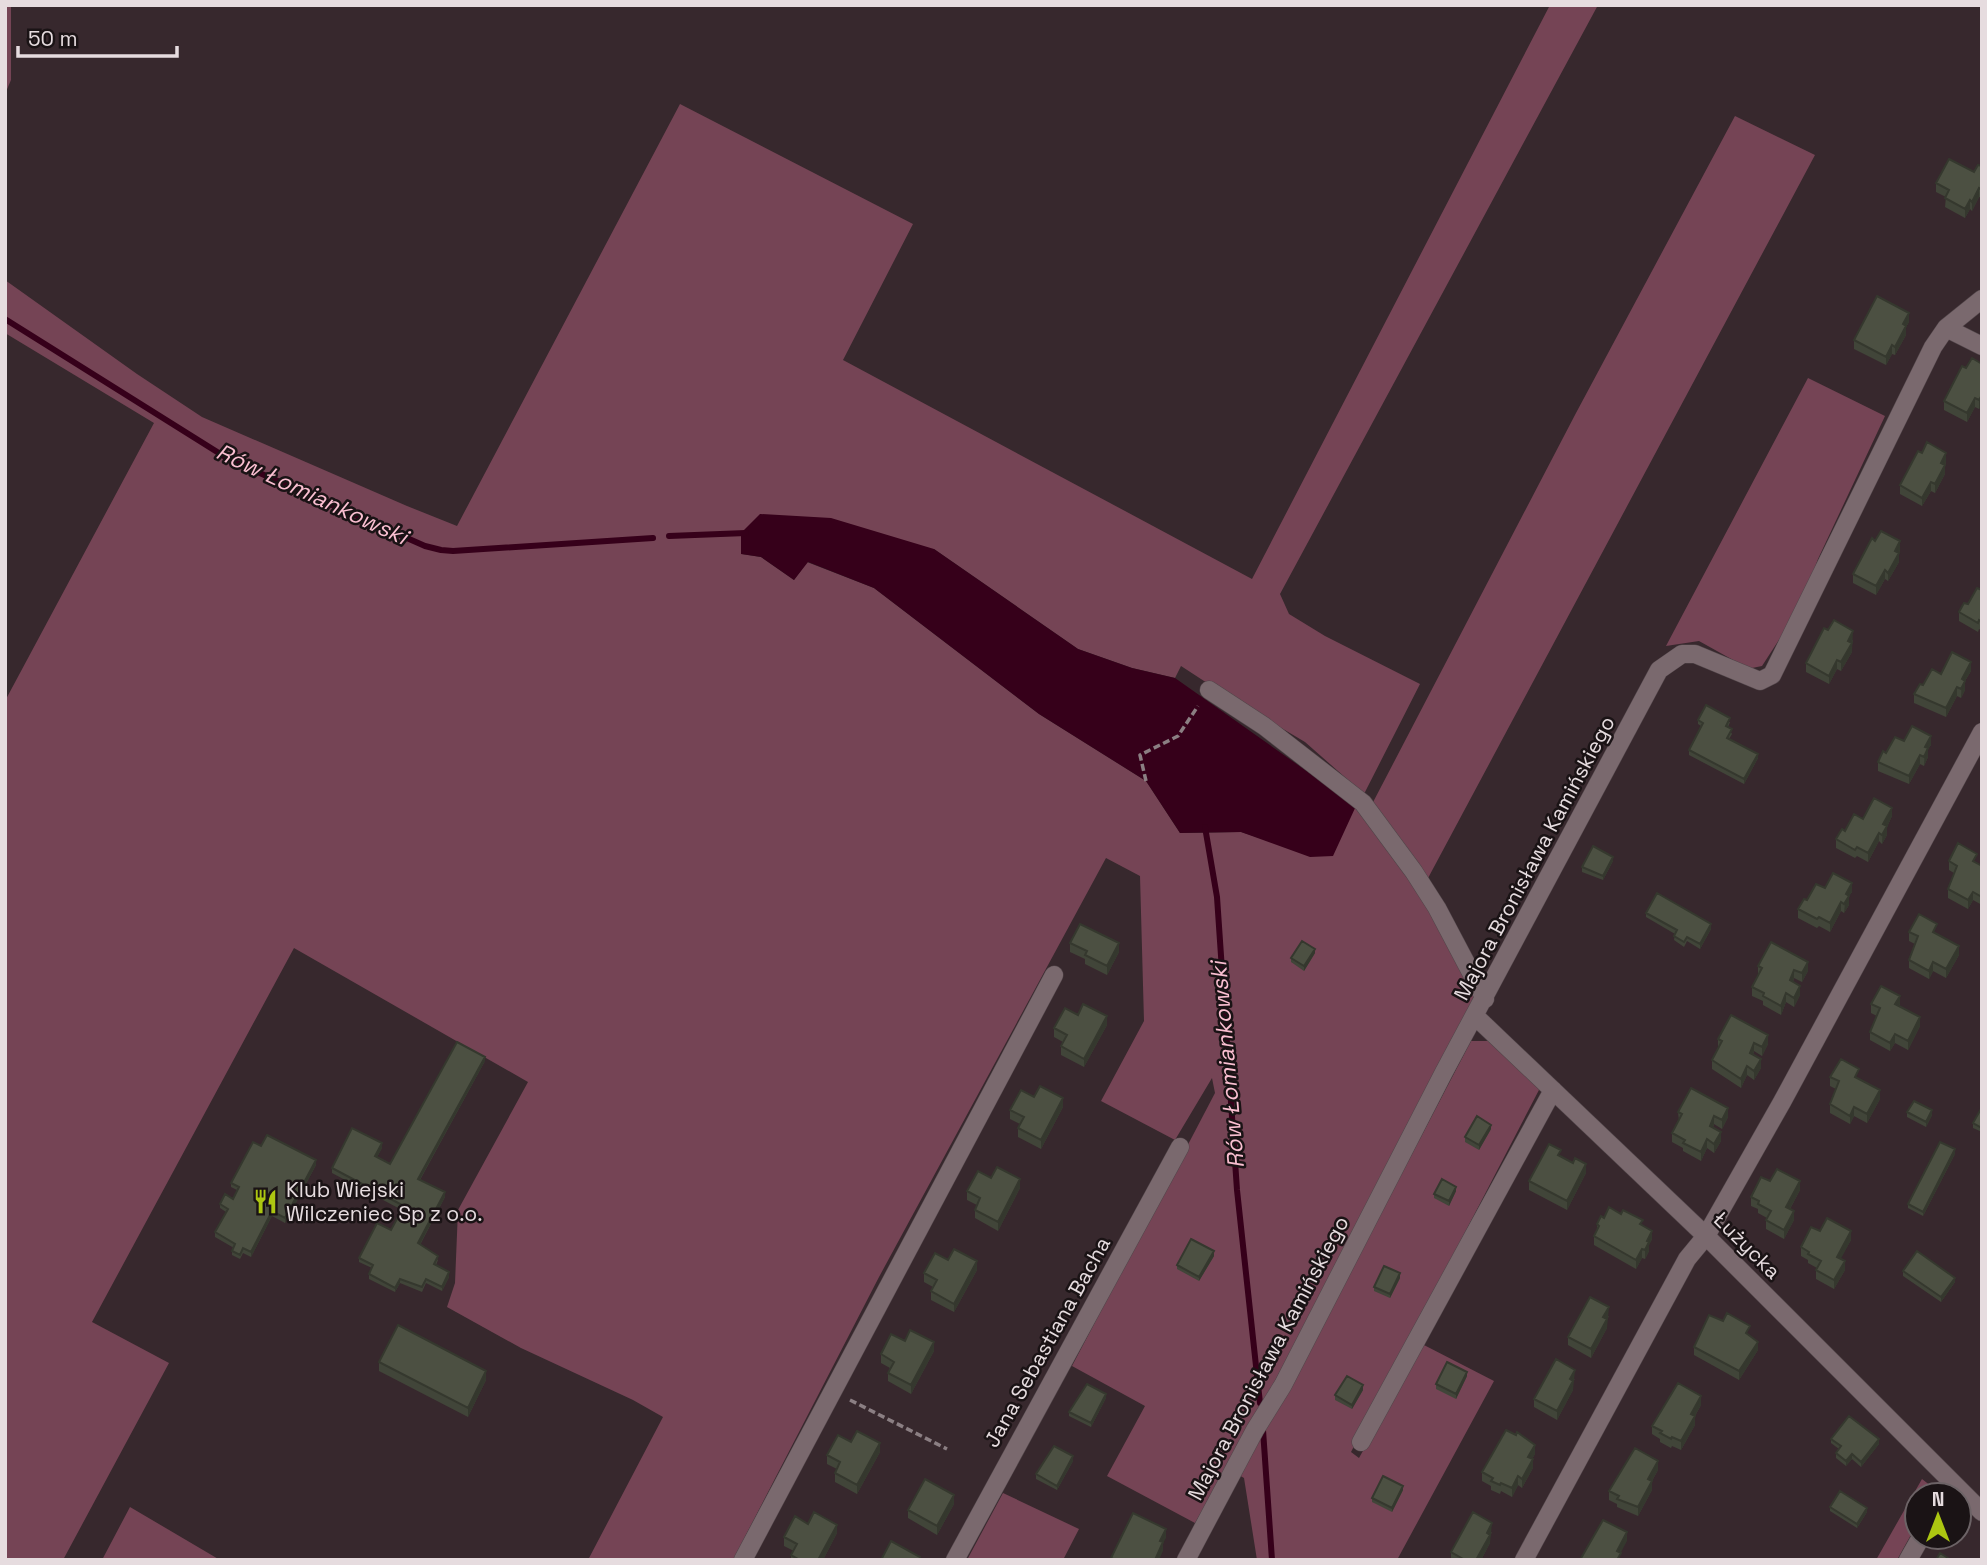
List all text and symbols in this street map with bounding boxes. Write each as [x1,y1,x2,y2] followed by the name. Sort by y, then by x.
[18,14,177,58] scale bar
[28,25,78,52] text: 50 m
[212,437,415,552] water label: Rów Łomiankowski
[1447,711,1621,1005] street label: Majora Bronisława Kamińskiego
[1203,958,1251,1170] water label: Rów Łomiankowski
[286,1176,482,1227] place label: Klub Wiejski Wilczeniec Sp z o.o.
[252,1187,280,1215] restaurant icon: Klub Wiejski Wilczeniec Sp z o.o.
[1707,1205,1787,1285] street label: Łużycka
[1181,1211,1355,1505] street label: Majora Bronisława Kamińskiego
[978,1232,1116,1452] street label: Jana Sebastiana Bacha
[1903,1481,1973,1551] north arrow
[1932,1487,1944,1512] text: N

